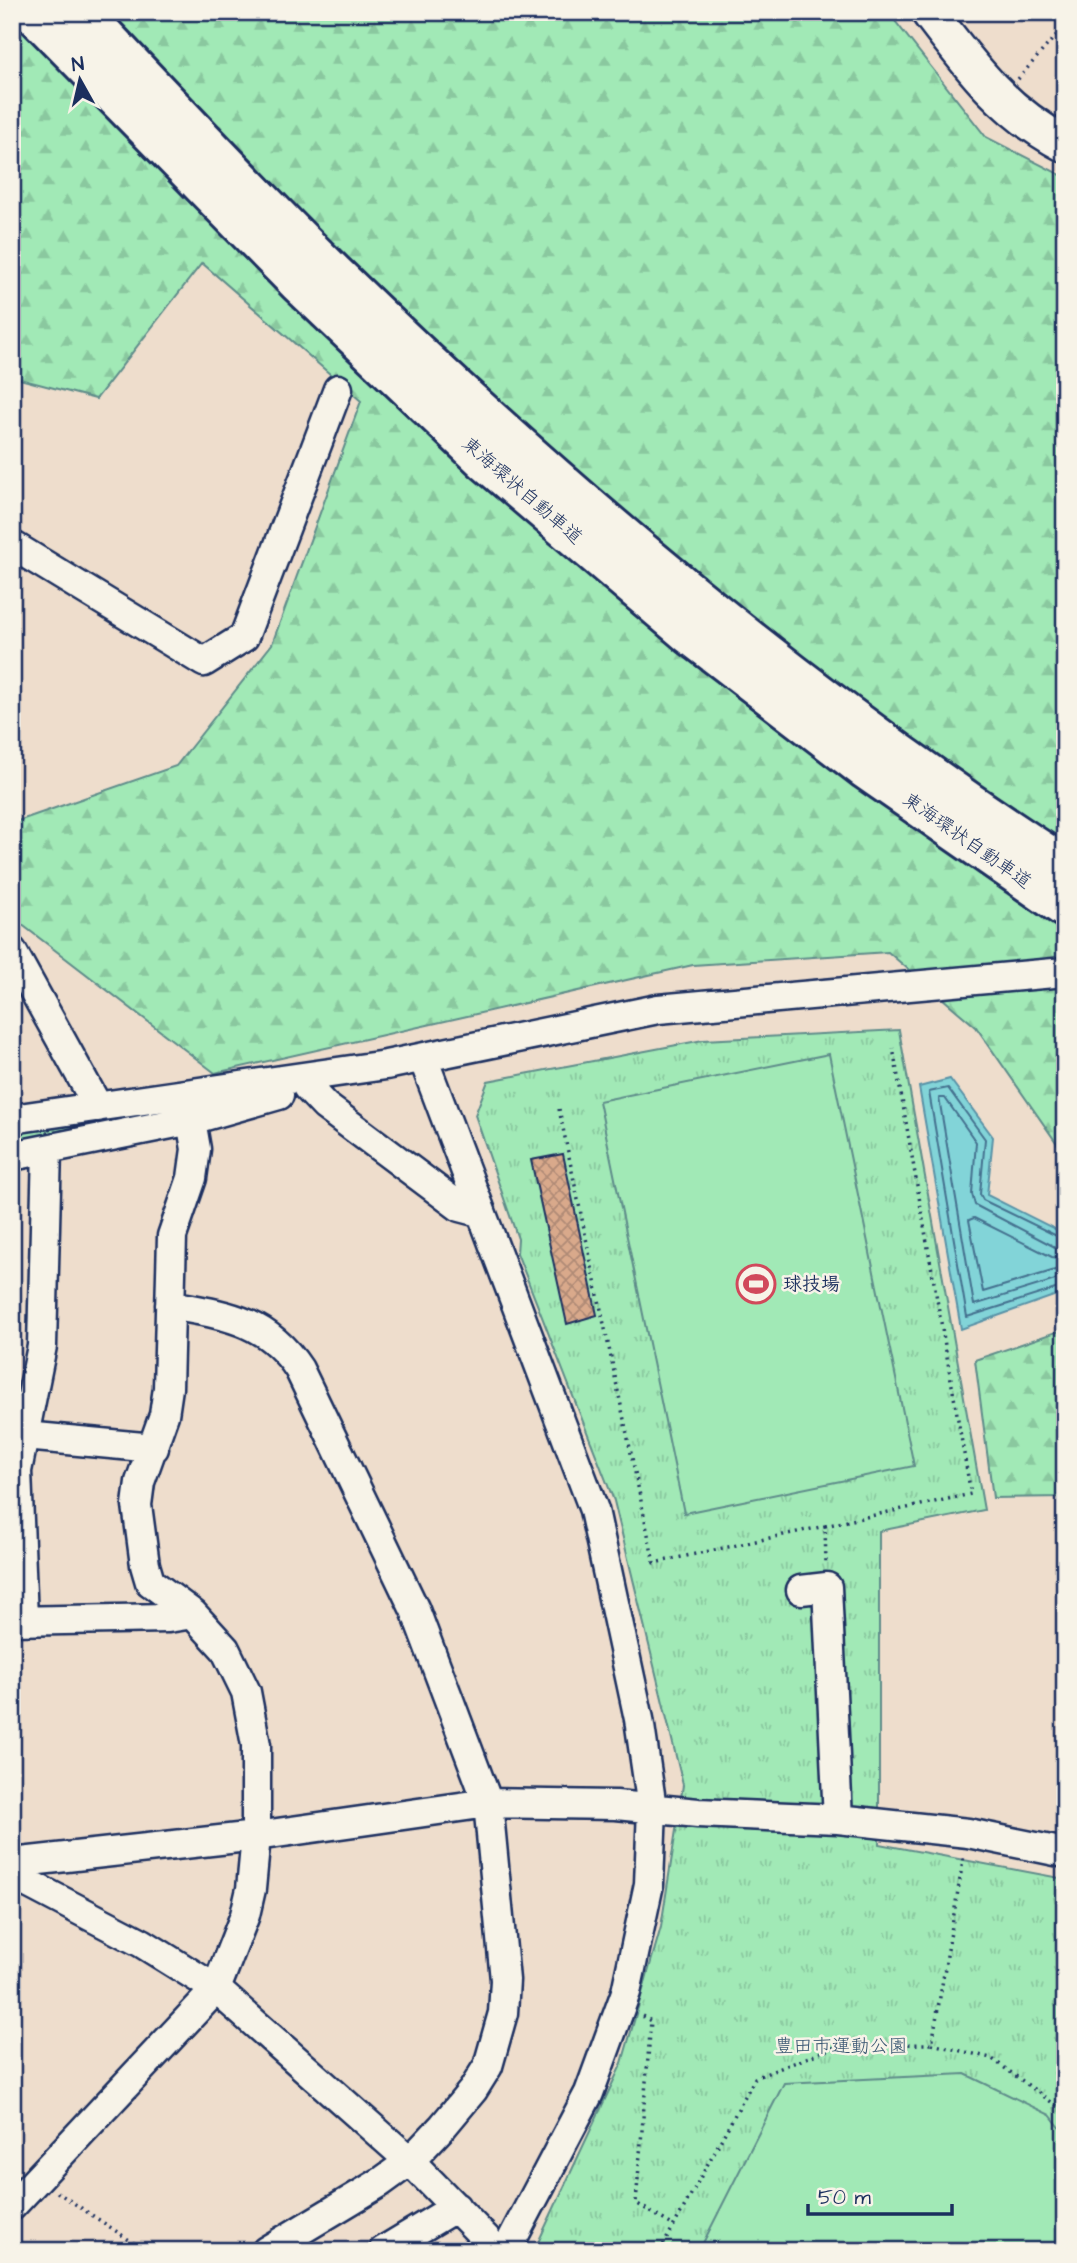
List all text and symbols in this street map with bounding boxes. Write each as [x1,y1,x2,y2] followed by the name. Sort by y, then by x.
[46,46,116,116] north arrow
[70,50,86,79] text: N
[456,431,588,551] street label: 東海環状自動車道
[897,786,1037,896] street label: 東海環状自動車道
[735,1263,777,1305] sports icon: 球技場
[783,1271,840,1298] place label: 球技場
[774,2033,908,2060] park label: 豊田市運動公園
[808,2172,951,2216] scale bar
[818,2183,872,2212] text: 50 m

